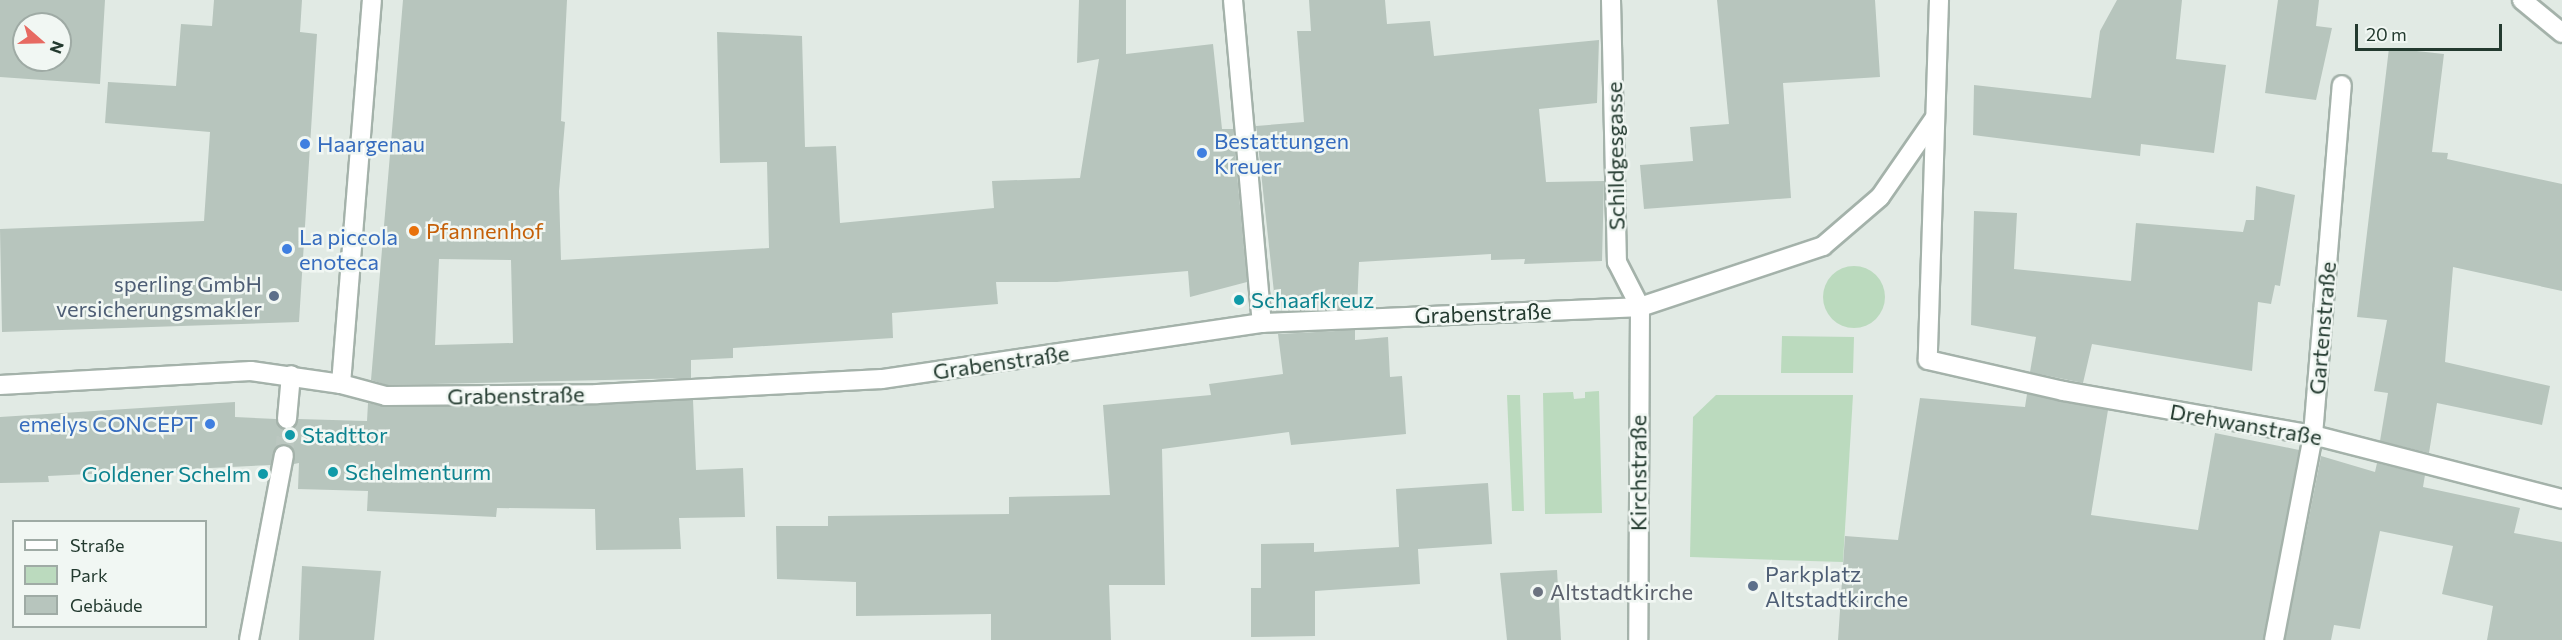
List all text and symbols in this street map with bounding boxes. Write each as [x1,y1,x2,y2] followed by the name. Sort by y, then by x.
[12,12,72,72] north arrow
[2358,12,2505,50] scale bar
[2366,23,2407,45] text: 20 m
[47,39,68,57] text: N
[1601,82,1629,230] street label: Schildgesgasse
[1214,127,1349,178] place label: Bestattungen Kreuer
[317,131,425,157] place label: Haargenau
[298,137,312,151] marker: Haargenau
[1195,146,1209,160] marker: Bestattungen Kreuer
[426,218,543,244] place label: Pfannenhof
[299,223,398,274] place label: La piccola enoteca
[407,224,421,238] marker: Pfannenhof
[280,242,294,256] marker: La piccola enoteca
[2303,260,2341,396] street label: Gartenstraße
[56,270,262,322] place label: sperling GmbH versicherungsmakler
[1251,287,1374,313] place label: Schaafkreuz
[267,289,281,303] marker: sperling GmbH versicherungsmakler
[1232,293,1246,307] marker: Schaafkreuz
[1414,297,1552,329] street label: Grabenstraße
[931,339,1071,385] street label: Grabenstraße
[447,381,585,409] street label: Grabenstraße
[2168,398,2324,450] street label: Drehwanstraße
[19,411,198,437] place label: emelys CONCEPT
[1625,415,1651,531] street label: Kirchstraße
[203,417,217,431] marker: emelys CONCEPT
[302,422,388,448] place label: Stadttor
[283,428,297,442] marker: Stadttor
[345,459,491,485] place label: Schelmenturm
[82,461,251,487] place label: Goldener Schelm
[326,465,340,479] marker: Schelmenturm
[256,467,270,481] marker: Goldener Schelm
[12,520,207,628] legend
[70,534,125,556] text: Straße
[1765,560,1908,612] place label: Parkplatz Altstadtkirche
[70,564,108,586] text: Park
[1550,579,1693,605] place label: Altstadtkirche
[1746,579,1760,593] marker: Parkplatz Altstadtkirche
[1531,585,1545,599] marker: Altstadtkirche
[70,594,143,616] text: Gebäude

